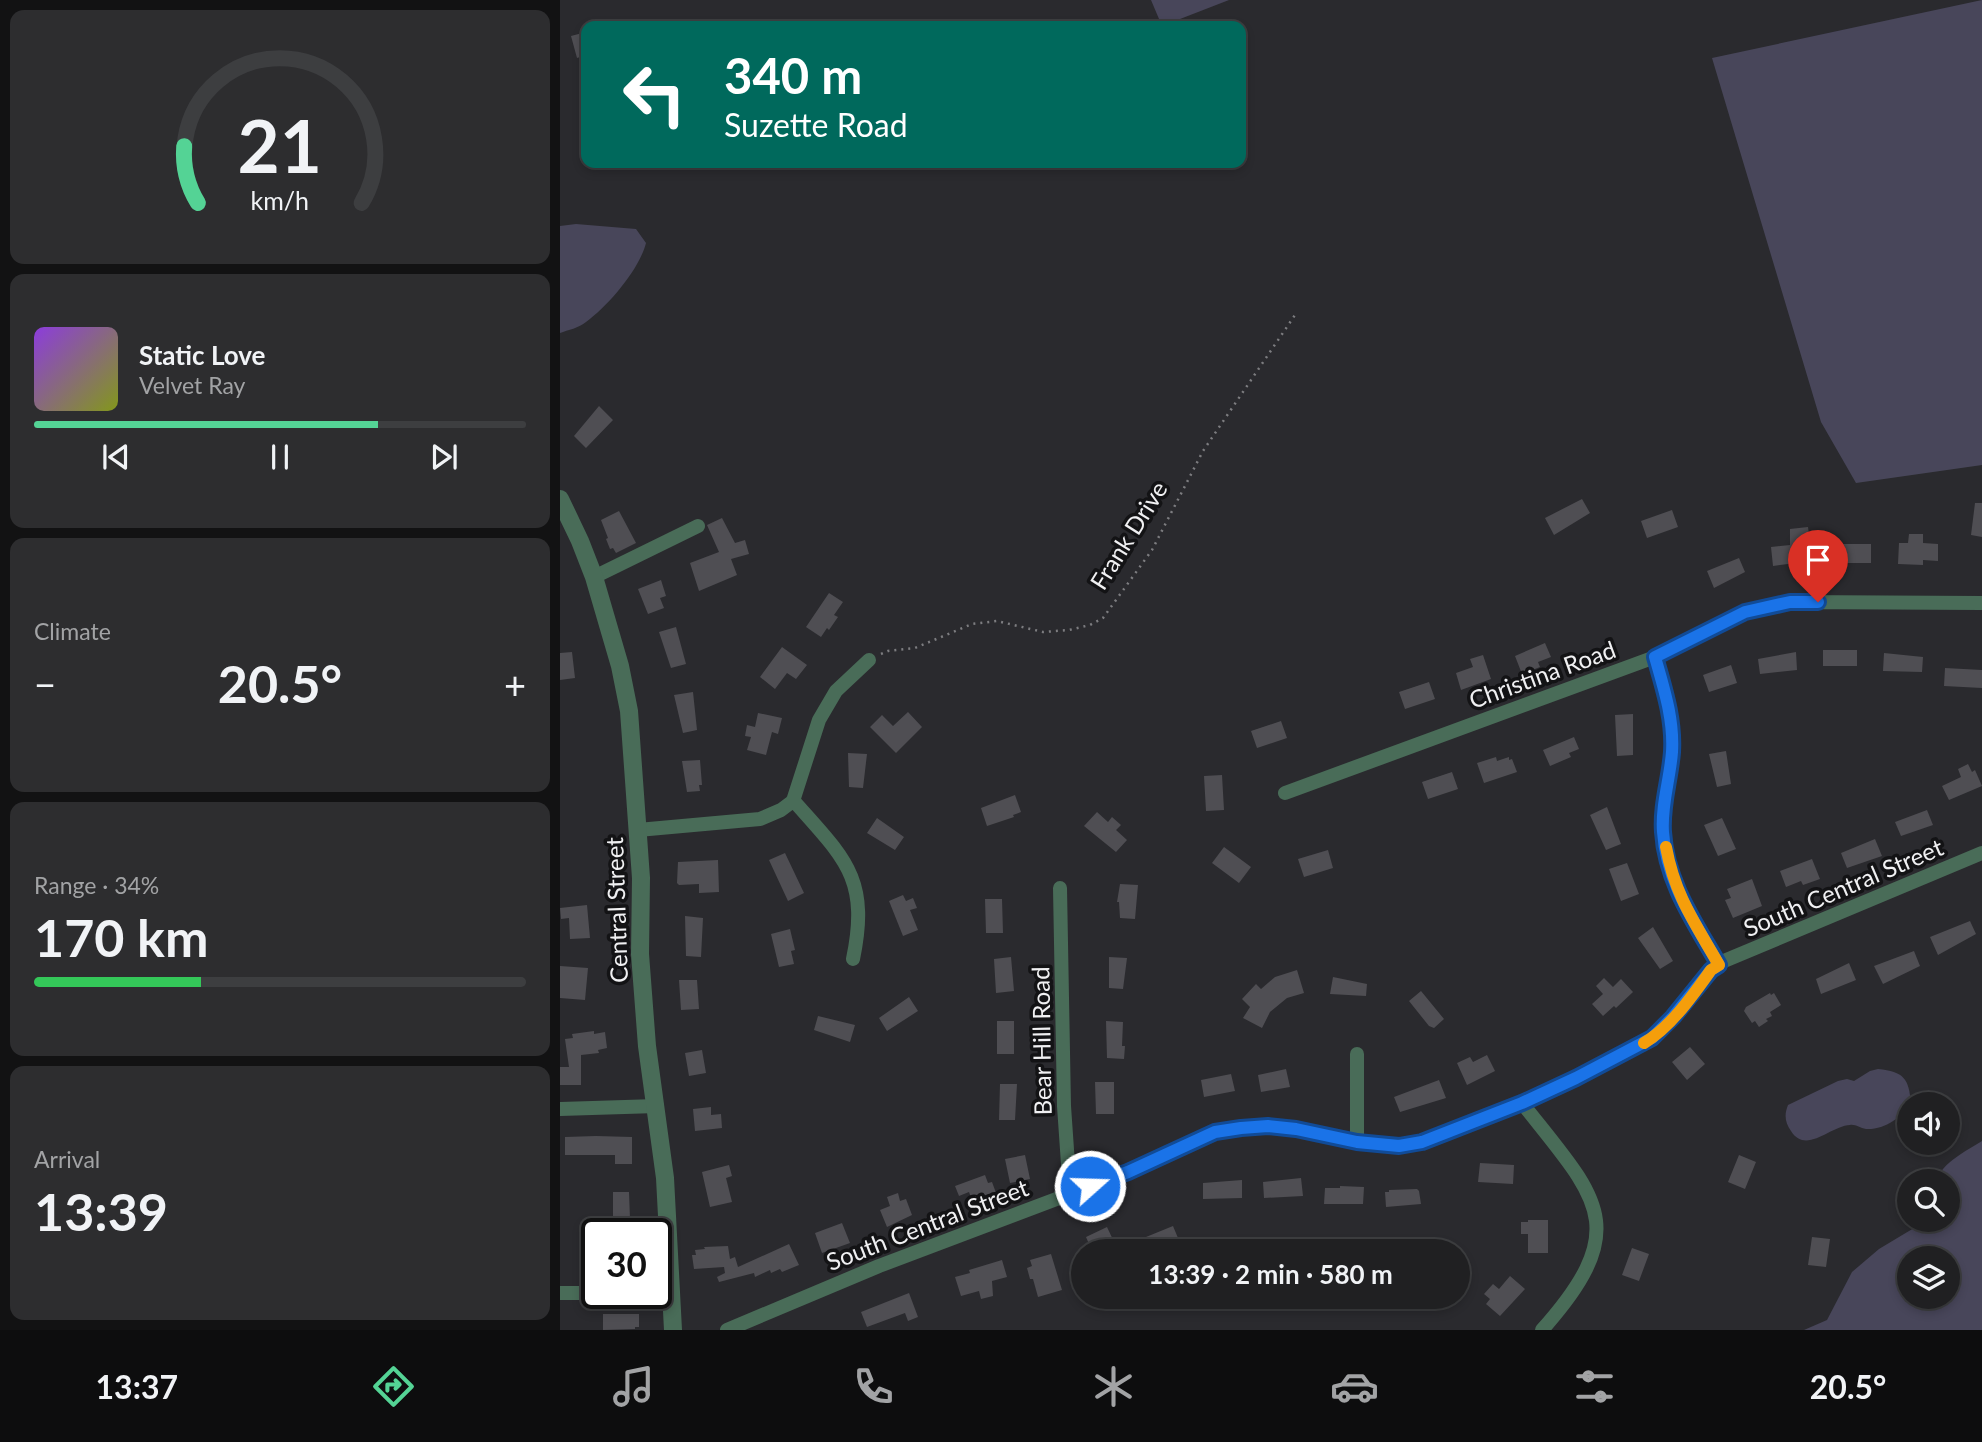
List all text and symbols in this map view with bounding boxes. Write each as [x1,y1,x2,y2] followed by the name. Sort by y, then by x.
[724,46,862,104] text: 340 m
[609,49,700,140] icon: left
[238,101,322,189] text: 21
[724,105,908,144] text: Suzette Road
[251,185,309,215] text: km/h
[139,339,266,371] text: Static Love
[139,371,245,399] text: Velvet Ray
[97,438,135,476] icon: previous
[261,438,299,476] icon: pause
[425,438,463,476] icon: next
[1083,476,1173,594] street label: Frank Drive
[1788,530,1848,602] pin
[1799,541,1837,579] icon: arrive
[34,617,111,645] text: Climate
[1465,634,1619,714] street label: Christina Road
[218,652,342,714] text: 20.5°
[34,661,56,707] text: −
[504,661,526,707] text: +
[1739,832,1947,942] street label: South Central Street
[599,836,633,983] street label: Central Street
[34,871,159,899] text: Range · 34%
[34,906,208,968] text: 170 km
[1025,966,1057,1116] street label: Bear Hill Road
[1897,1092,1960,1309] map controls
[1897,1092,1960,1155] button: sound
[34,1145,100,1173] text: Arrival
[1053,1149,1127,1223] position arrow
[1897,1169,1960,1232] button: search
[822,1172,1032,1276] street label: South Central Street
[34,1180,168,1242] text: 13:39
[581,1218,672,1309] speed limit sign: 30
[1897,1246,1960,1309] button: layers
[1148,1258,1393,1290] text: 13:39 · 2 min · 580 m
[369,1362,418,1411] icon: directions
[609,1362,658,1411] icon: music
[849,1362,898,1411] icon: phone
[1089,1362,1138,1411] icon: climate
[1330,1362,1379,1411] icon: car
[1570,1362,1619,1411] icon: filters
[96,1367,178,1406] text: 13:37
[1810,1367,1886,1406] text: 20.5°

